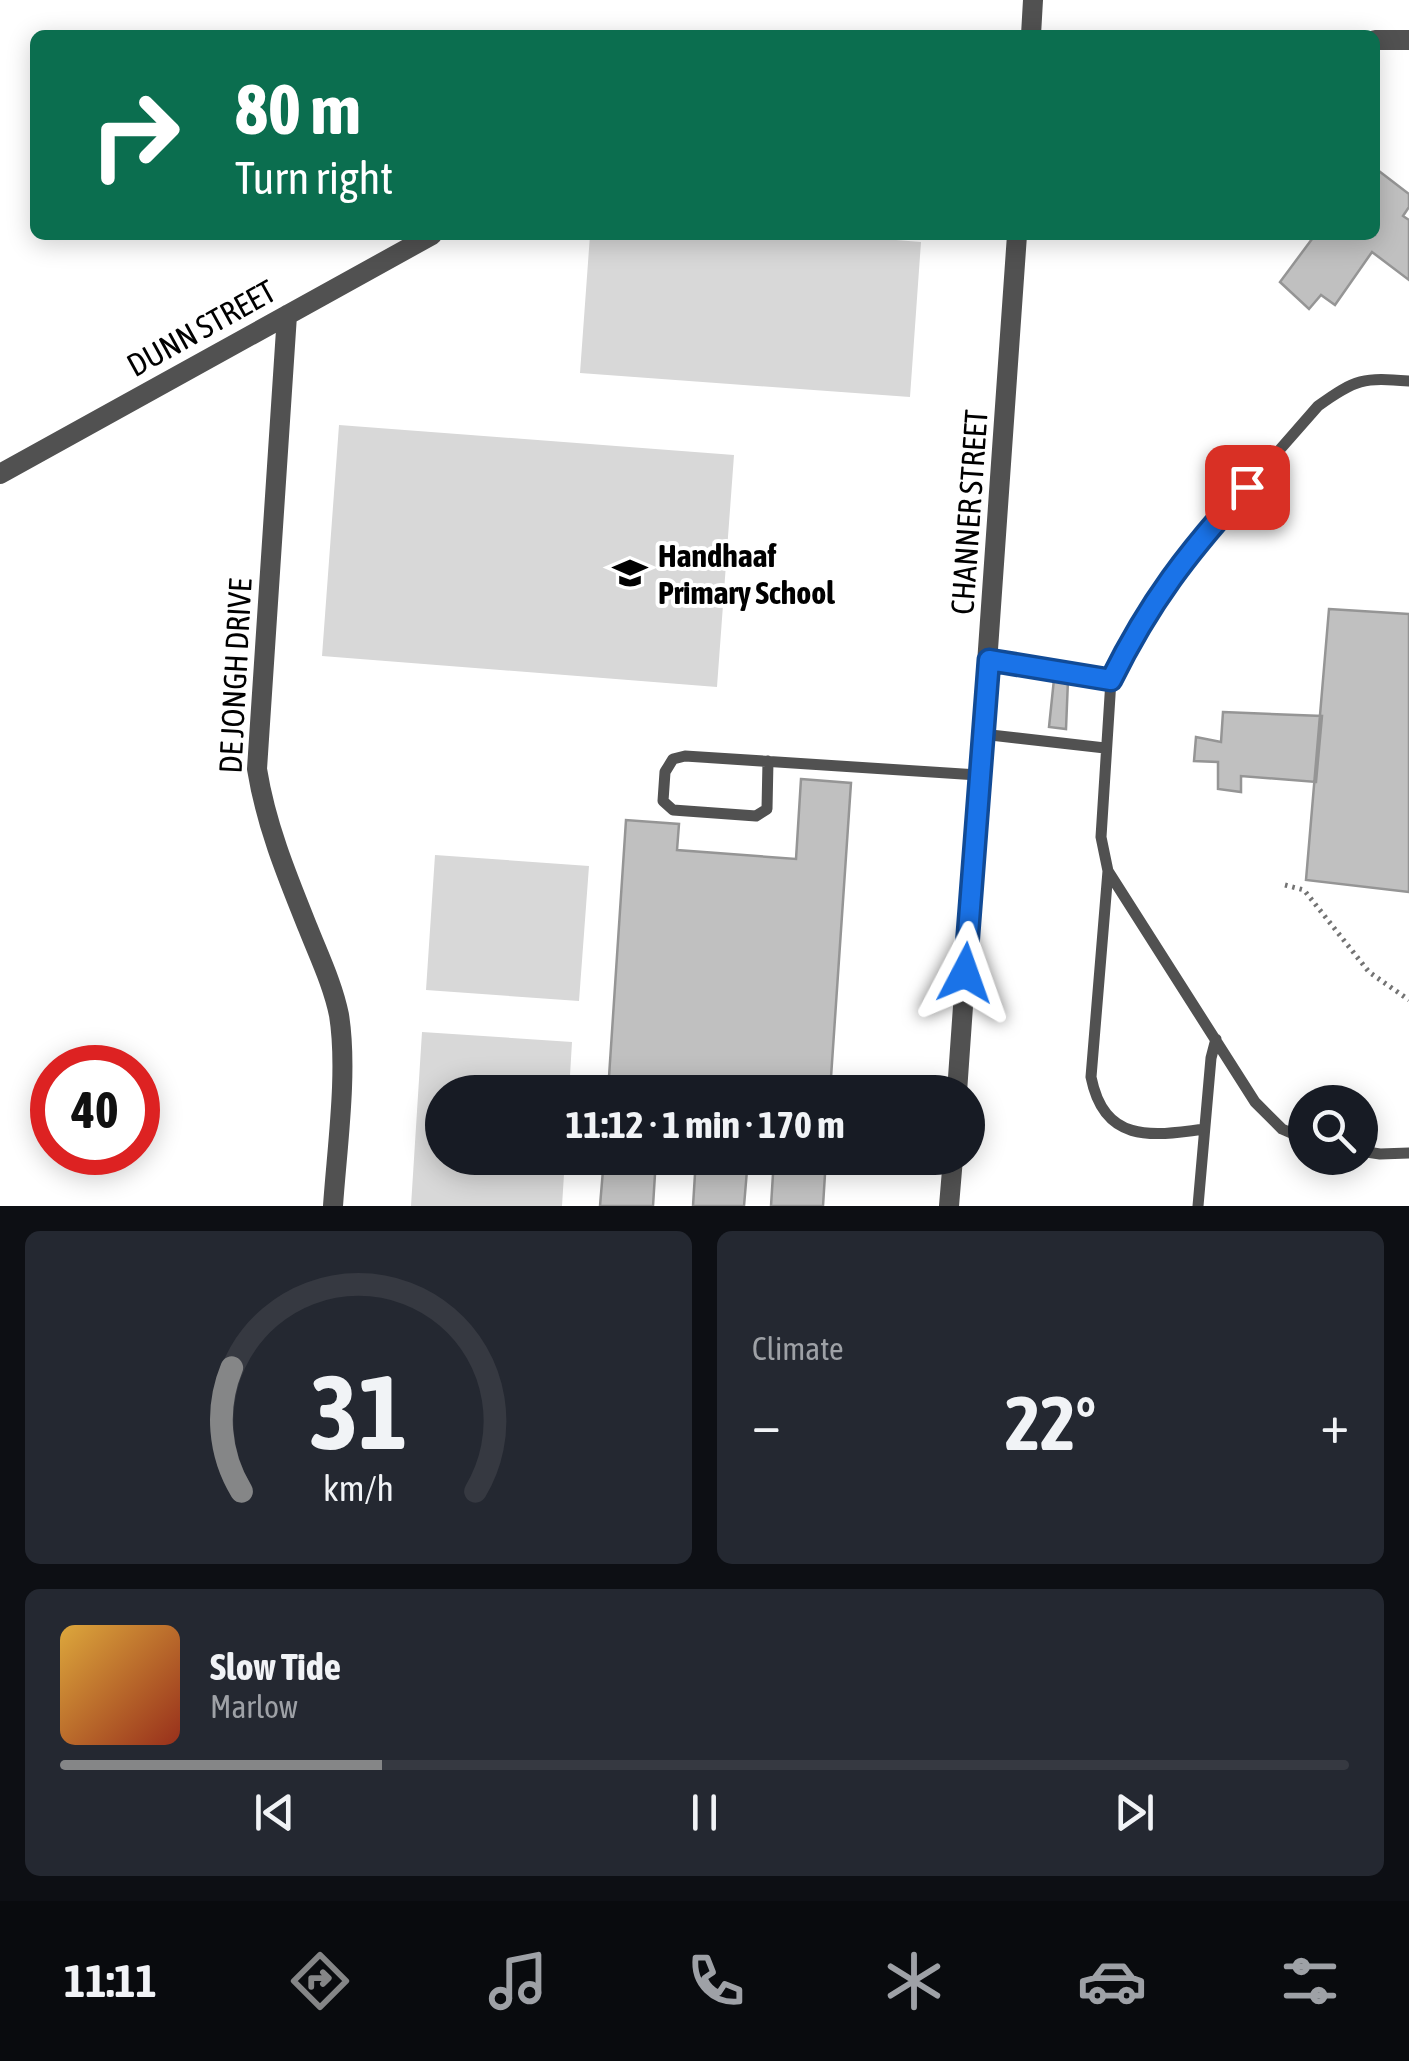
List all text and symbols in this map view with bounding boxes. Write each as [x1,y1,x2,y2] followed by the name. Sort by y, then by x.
[235,69,361,149] text: 80 m
[70,70,200,200] icon: right
[235,152,393,204] text: Turn right
[120,272,282,384] street label: DUNN STREET
[943,408,995,616] street label: CHANNER STREET
[1205,445,1290,530] pin
[1220,460,1275,515] icon: arrive
[658,537,835,611] place label: Handhaaf Primary School
[611,554,649,592] school or university icon: Handhaaf Primary School
[211,577,259,774] street label: DE JONGH DRIVE
[913,921,1017,1025] position arrow
[30,1045,160,1175] speed limit sign: 40
[1288,1085,1378,1175] map controls
[1288,1085,1378,1175] button: search
[565,1103,845,1146] text: 11:12 · 1 min · 170 m
[752,1330,844,1367] text: Climate
[310,1352,407,1471] text: 31
[1005,1380,1096,1466] text: 22°
[752,1392,781,1455] text: −
[1320,1392,1349,1455] text: +
[323,1468,394,1509] text: km/h
[210,1645,341,1688] text: Slow Tide
[210,1688,298,1725] text: Marlow
[247,1785,302,1840] icon: previous
[677,1785,732,1840] icon: pause
[1107,1785,1162,1840] icon: next
[285,1946,355,2016] icon: directions
[483,1946,553,2016] icon: music
[681,1946,751,2016] icon: phone
[879,1946,949,2016] icon: climate
[1077,1946,1147,2016] icon: car
[1275,1946,1345,2016] icon: filters
[64,1955,157,2007] text: 11:11

